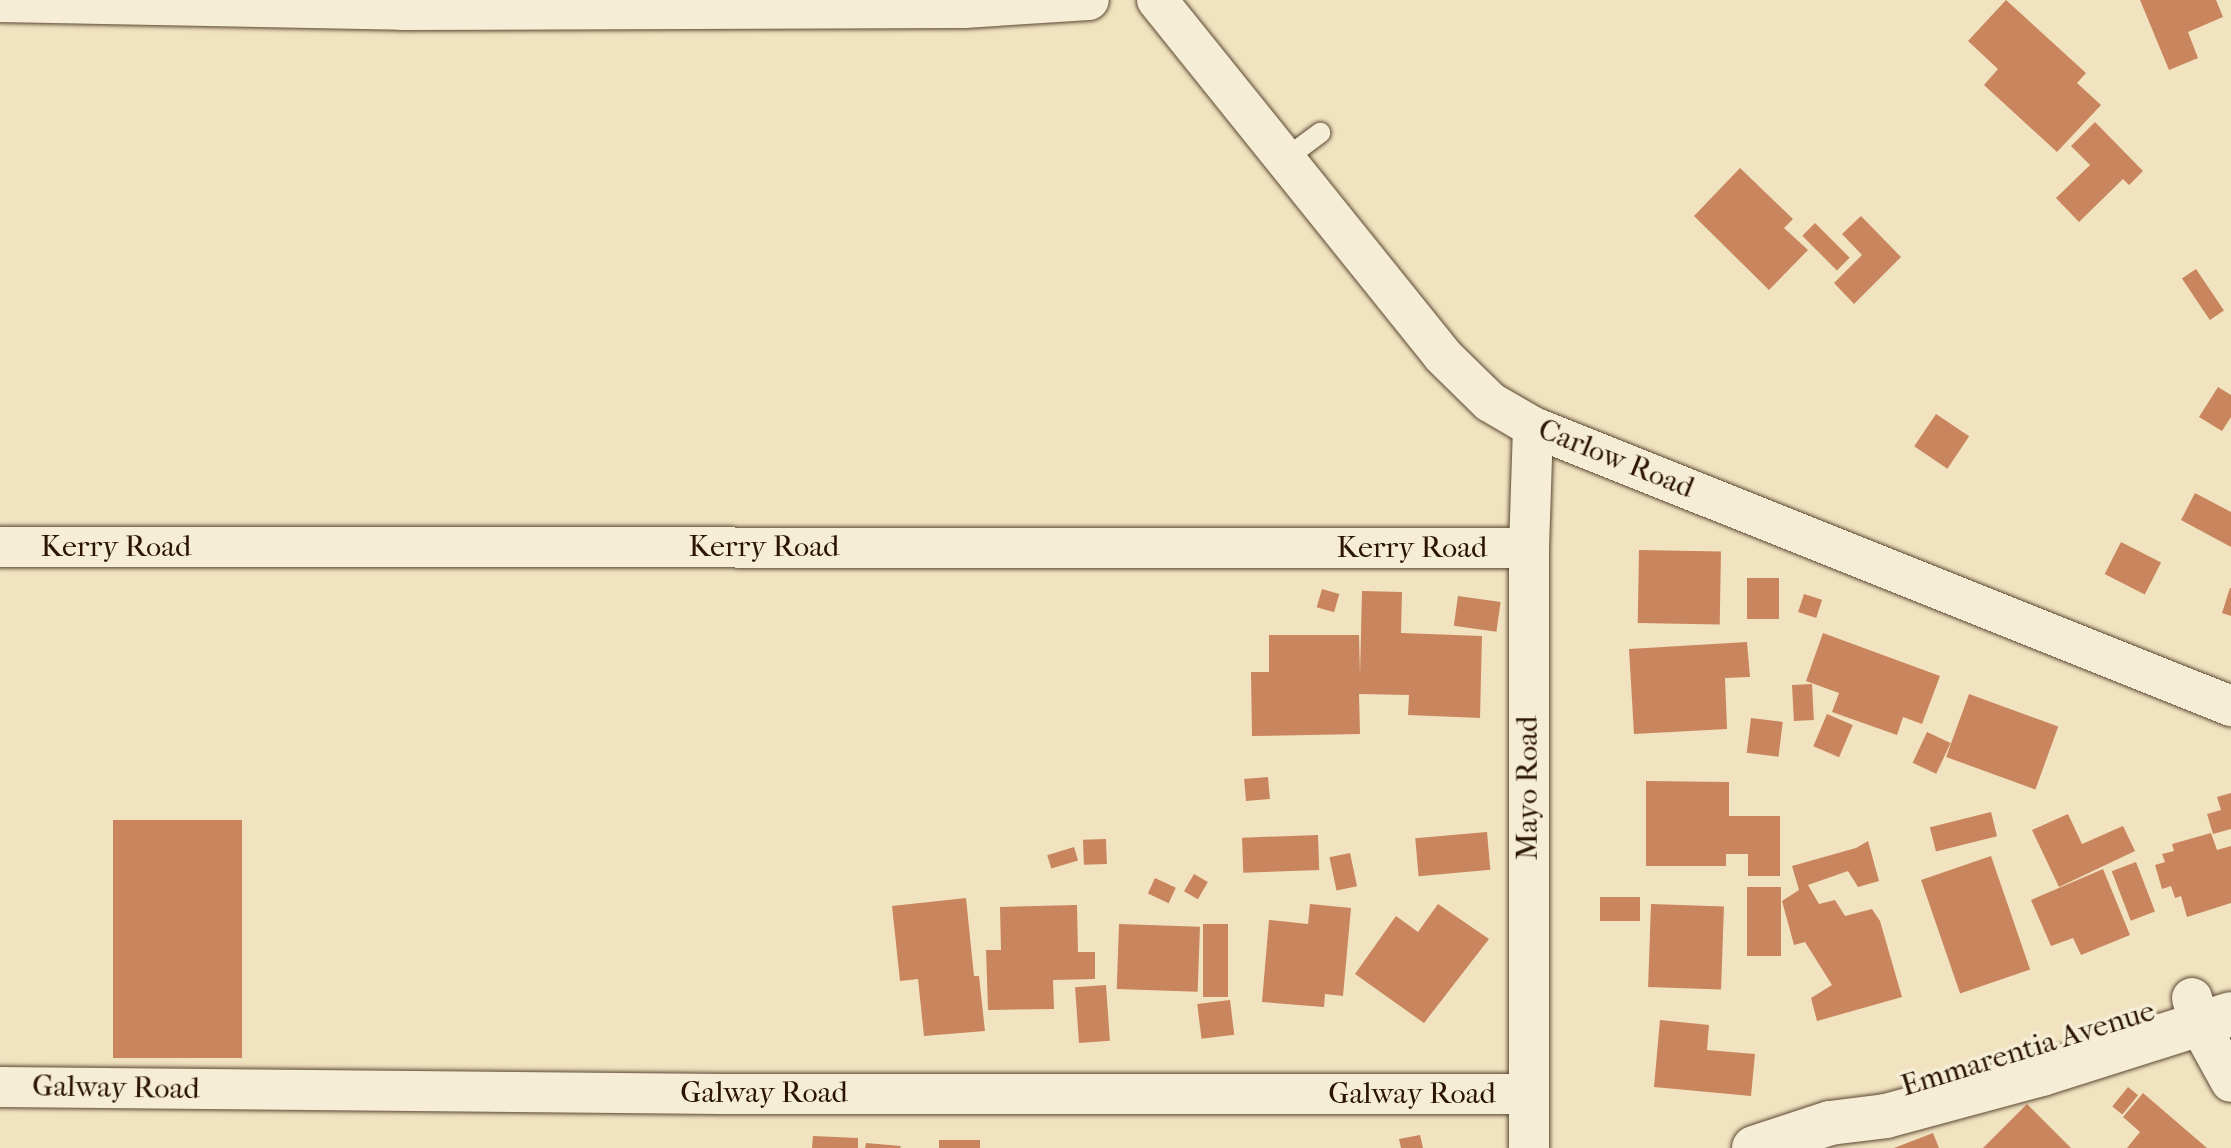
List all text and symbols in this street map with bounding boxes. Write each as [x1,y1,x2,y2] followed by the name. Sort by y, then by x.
[1533,411,1699,507] street label: Carlow Road
[41,529,191,565] street label: Kerry Road
[689,529,839,565] street label: Kerry Road
[1337,530,1487,566] street label: Kerry Road
[1510,716,1546,860] street label: Mayo Road
[1897,993,2159,1105] street label: Emmarentia Avenue
[32,1069,200,1107] street label: Galway Road
[680,1075,848,1111] street label: Galway Road
[1328,1076,1496,1112] street label: Galway Road

